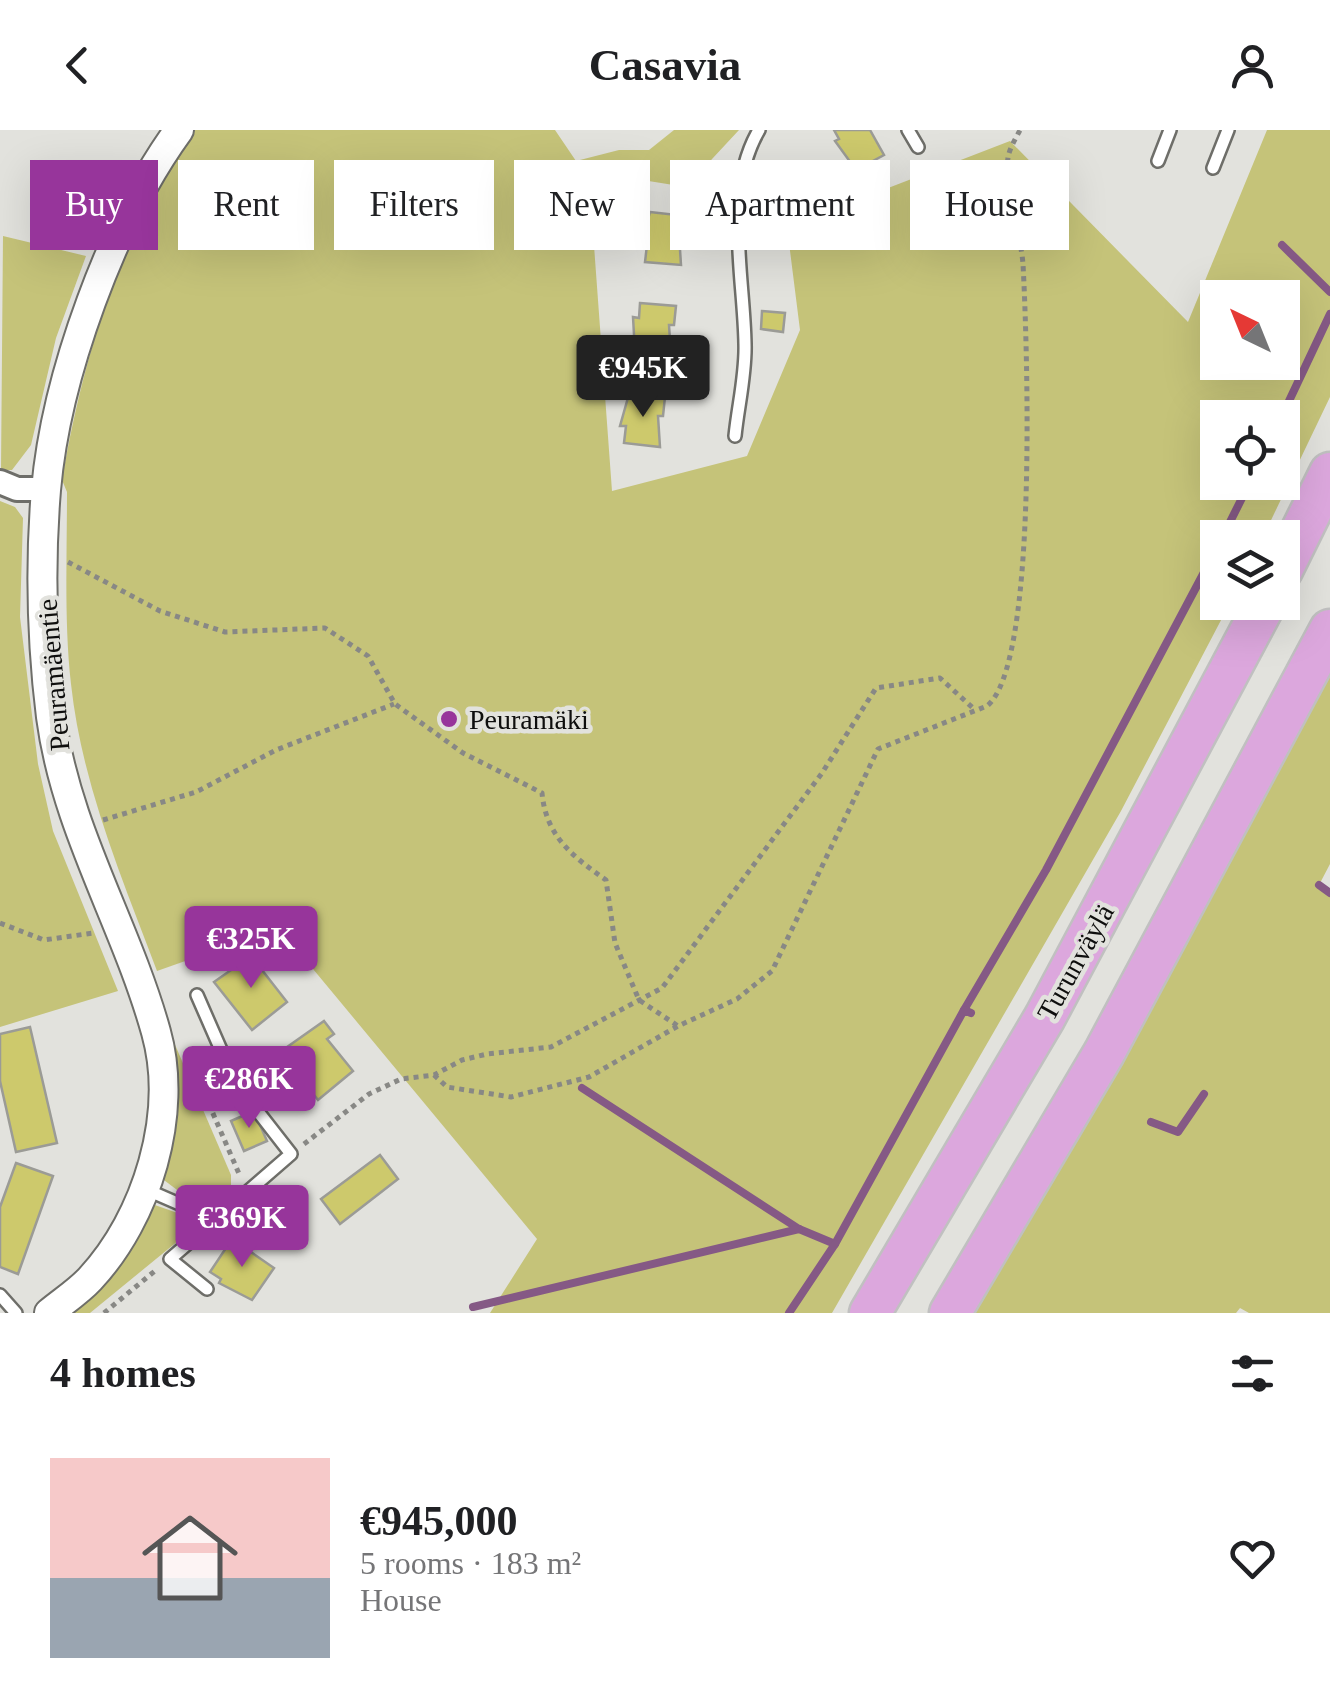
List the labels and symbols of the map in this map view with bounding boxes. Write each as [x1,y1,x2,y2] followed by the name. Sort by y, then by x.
[1200,280,1300,380] north arrow
[573,335,713,420] pin: €945K
[31,598,76,752] street label: Peuramäentie
[469,704,589,735] place label: Peuramäki
[438,708,460,730] marker: Peuramäki
[1031,898,1120,1026] street label: Turunväylä
[181,906,321,991] pin: €325K
[179,1046,319,1131] pin: €286K
[172,1185,312,1270] pin: €369K

